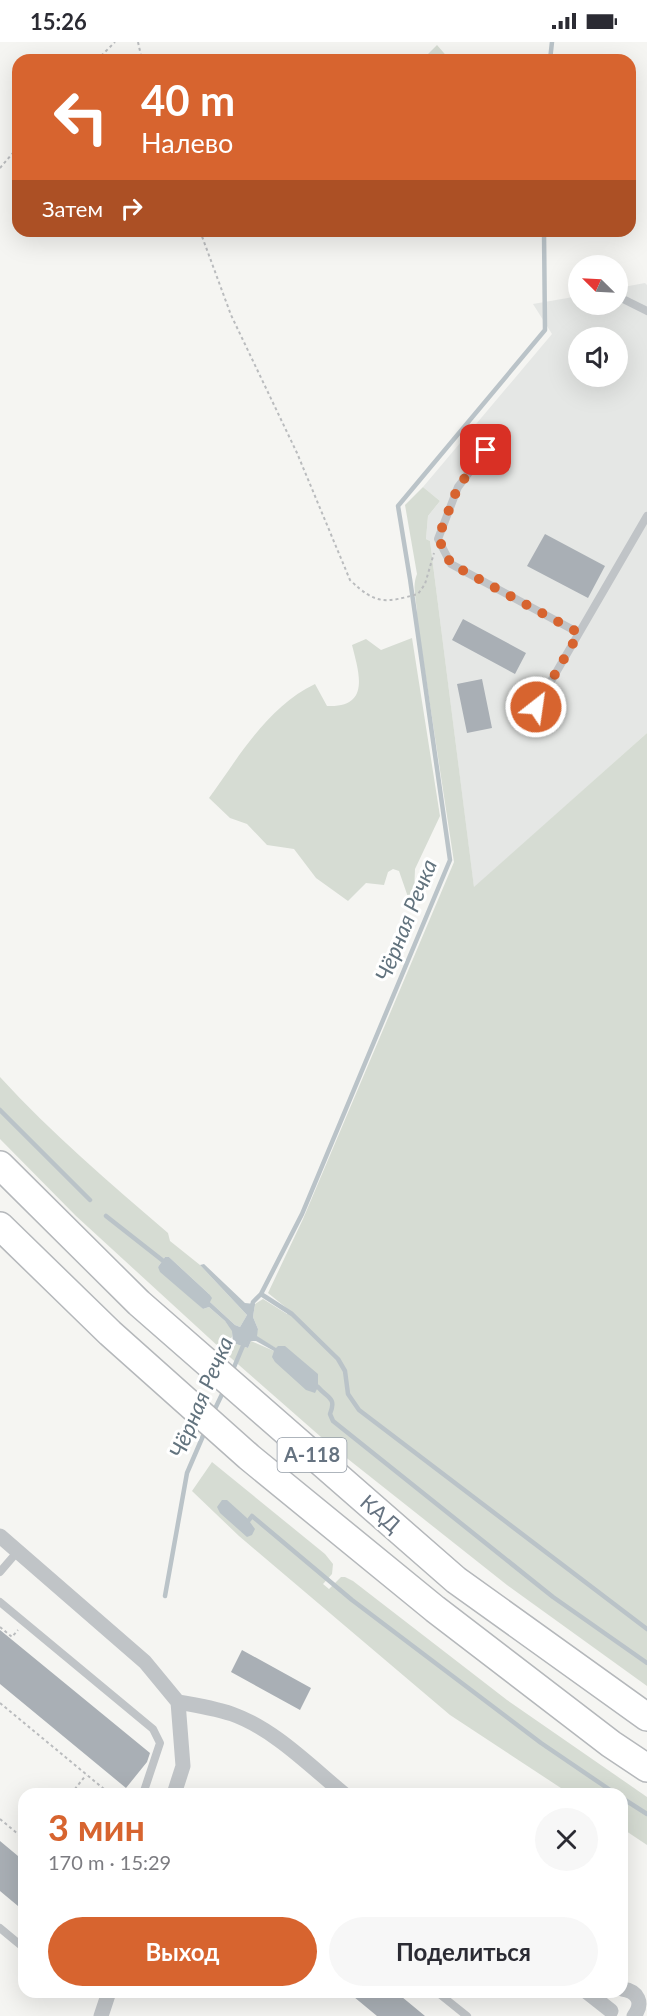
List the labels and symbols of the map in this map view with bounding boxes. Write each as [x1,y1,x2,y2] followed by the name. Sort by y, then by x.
[568,255,628,315] north arrow
[460,424,511,475] pin
[504,675,568,739] position arrow
[369,855,442,985] water label: Чёрная Речка
[163,1332,238,1461] water label: Чёрная Речка
[278,1438,346,1472] road number: А-118
[356,1489,406,1537] street label: КАД

